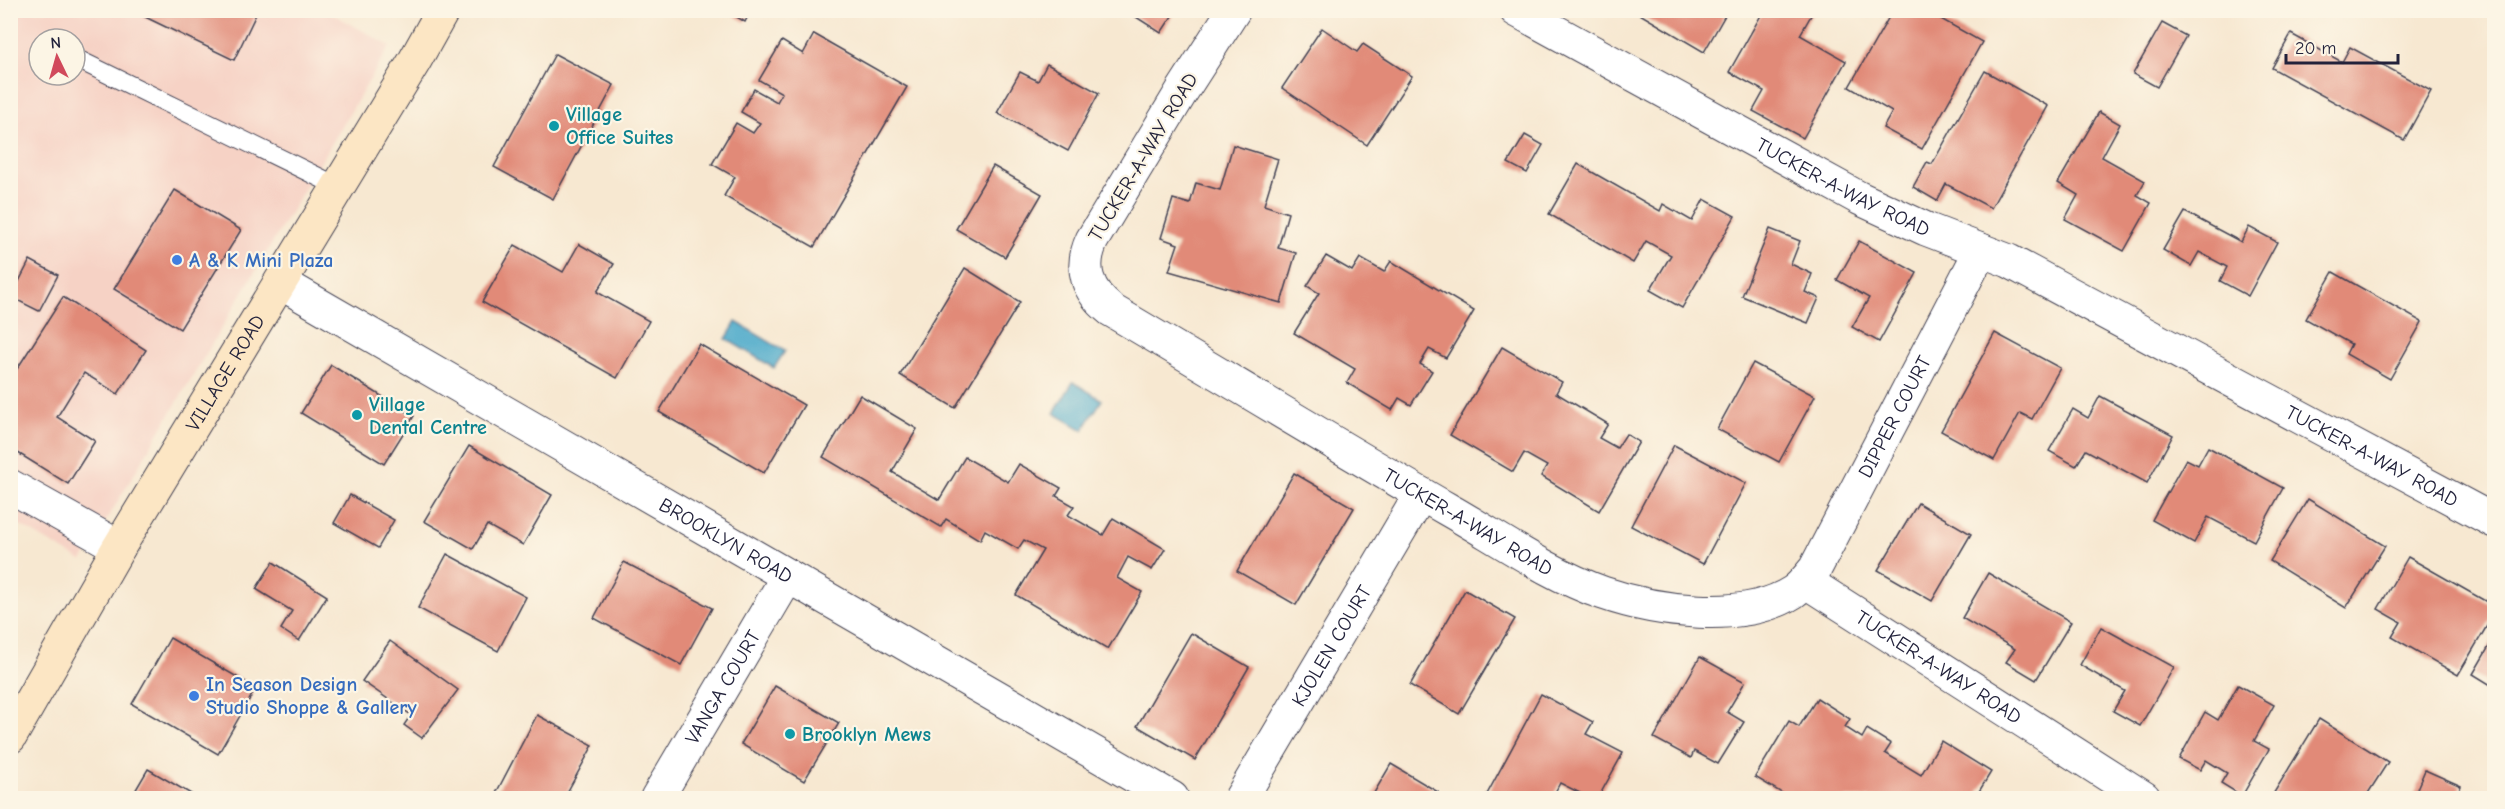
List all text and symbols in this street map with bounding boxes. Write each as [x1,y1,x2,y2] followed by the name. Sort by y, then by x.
[27,27,87,87] north arrow
[2286,27,2398,65] scale bar
[50,34,62,52] text: N
[2295,38,2336,59] text: 20 m
[1084,69,1202,245] street label: TUCKER-A-WAY ROAD
[566,103,673,149] place label: Village Office Suites
[547,119,561,133] marker: Village Office Suites
[1752,132,1934,241] street label: TUCKER-A-WAY ROAD
[189,249,333,272] place label: A & K Mini Plaza
[170,253,184,267] marker: A & K Mini Plaza
[181,310,269,435] street label: VILLAGE ROAD
[1853,351,1936,481] street label: DIPPER COURT
[369,393,487,439] place label: Village Dental Centre
[2282,400,2462,511] street label: TUCKER-A-WAY ROAD
[350,408,364,422] marker: Village Dental Centre
[1379,463,1557,580] street label: TUCKER-A-WAY ROAD
[655,493,797,588] street label: BROOKLYN ROAD
[1287,581,1376,710] street label: KJOLEN COURT
[1852,605,2026,728] street label: TUCKER-A-WAY ROAD
[680,625,765,748] street label: VANGA COURT
[206,673,417,719] place label: In Season Design Studio Shoppe & Gallery
[187,689,201,703] marker: In Season Design Studio Shoppe & Gallery
[802,723,931,746] place label: Brooklyn Mews
[783,727,797,741] marker: Brooklyn Mews

